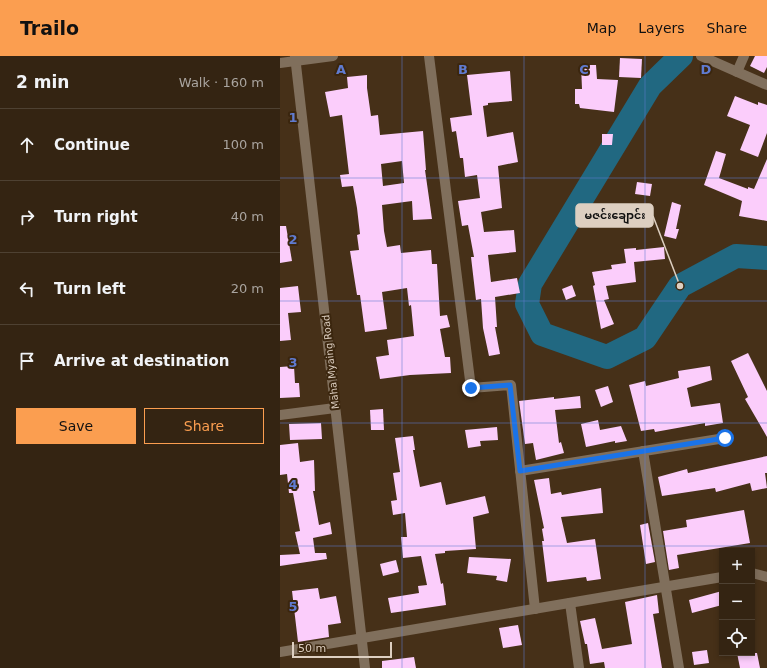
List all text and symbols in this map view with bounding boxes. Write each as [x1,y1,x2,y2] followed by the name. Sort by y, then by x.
[20,17,79,39] text: Trailo
[587,20,616,36] text: Map
[638,20,685,36] text: Layers
[707,20,747,36] text: Share
[336,62,346,77] text: A
[458,62,468,77] text: B
[579,62,589,77] text: C
[701,62,712,77] text: D
[16,72,69,92] text: 2 min
[179,75,264,90] text: Walk · 160 m
[288,110,298,125] text: 1
[16,134,38,156] icon: ahead
[54,136,130,154] text: Continue
[222,137,264,152] text: 100 m
[576,204,653,227] callout: မဇင်းချောင်း
[16,206,38,228] icon: right
[54,208,138,226] text: Turn right
[585,208,645,224] text: မဇင်းချောင်း
[231,209,264,224] text: 40 m
[288,232,298,247] text: 2
[16,278,38,300] icon: left
[54,280,126,298] text: Turn left
[231,281,264,296] text: 20 m
[320,314,341,410] street label: Maha Myaing Road
[16,350,38,372] icon: arrive
[54,352,229,370] text: Arrive at destination
[288,355,298,370] text: 3
[462,379,480,397] route end
[16,408,136,444] button: Save
[144,408,264,444] button: Share
[716,429,734,447] route start
[288,477,298,492] text: 4
[719,548,755,656] map controls
[719,548,755,584] button: +
[719,584,755,620] button: −
[288,599,298,614] text: 5
[719,620,755,656] button: locate
[292,640,392,659] scale bar
[298,642,326,655] text: 50 m

